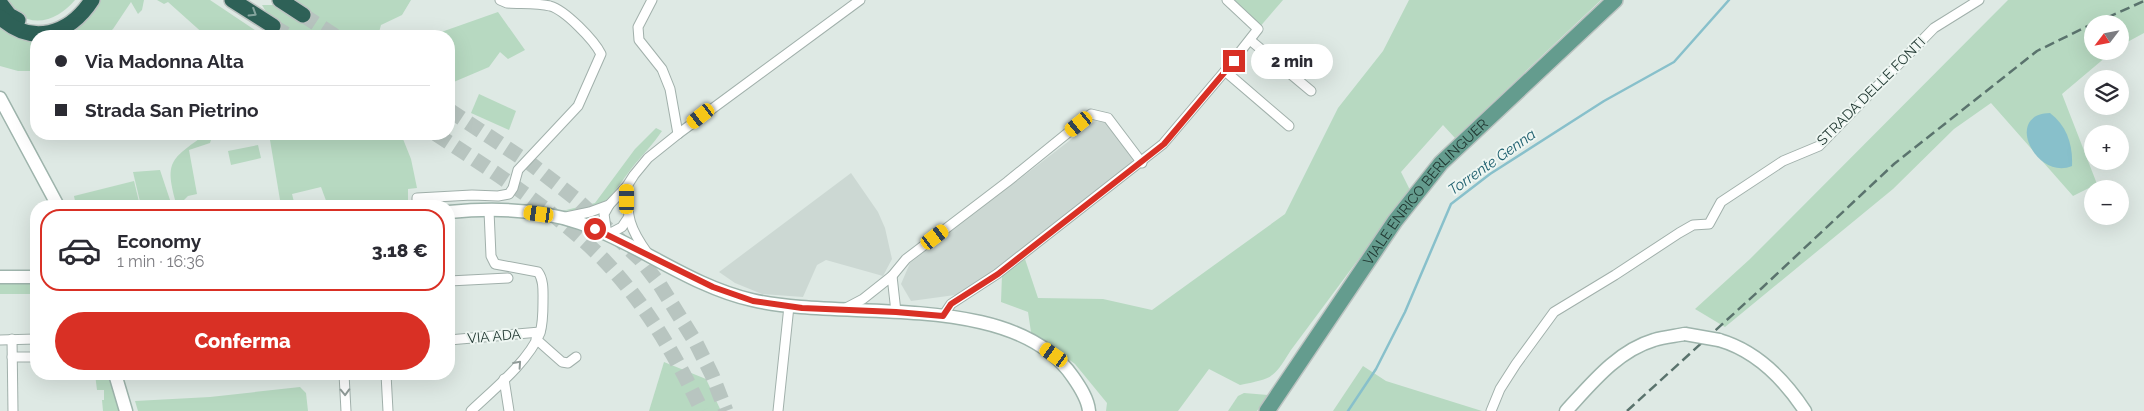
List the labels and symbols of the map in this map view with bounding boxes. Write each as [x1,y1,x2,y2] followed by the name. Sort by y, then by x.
[247,7,256,16] one-way arrow
[2084,15,2129,60] north arrow
[1814,34,1928,148] street label: STRADA DELLE FONTI
[1252,44,1334,78] callout: 2 min
[1223,50,1245,72] route end
[684,101,717,131] car
[1062,109,1095,139] car
[1360,116,1491,268] street label: VIALE ENRICO BERLINGUER
[1445,125,1539,199] water label: Torrente Genna
[619,184,634,214] car
[523,204,554,224] car
[584,218,606,240] route start
[918,222,951,252] car
[467,326,522,346] street label: VIA ADA
[1037,340,1070,370] car
[512,361,521,370] one-way arrow
[340,389,351,397] one-way arrow

